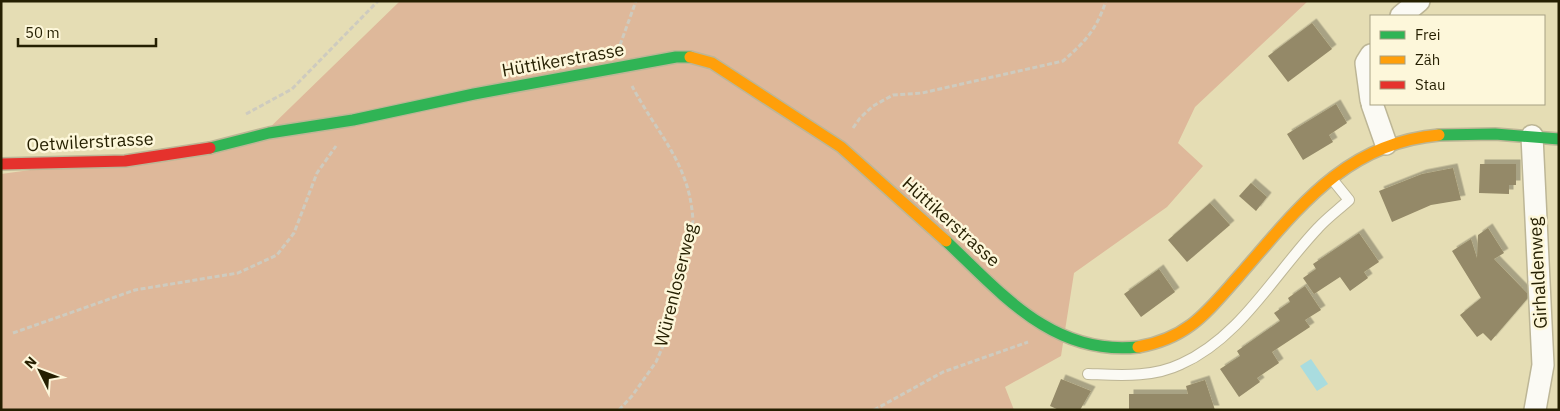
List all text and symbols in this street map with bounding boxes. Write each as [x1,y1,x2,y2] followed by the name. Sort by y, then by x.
[18,15,155,47] scale bar
[1370,15,1545,105] legend
[25,23,60,42] text: 50 m
[1415,25,1441,44] text: Frei
[500,37,626,82] street label: Hüttikerstrasse
[1415,50,1440,69] text: Zäh
[1415,75,1446,94] text: Stau
[26,127,154,156] street label: Oetwilerstrasse
[898,172,1005,272] street label: Hüttikerstrasse
[1523,216,1552,330] street label: Girhaldenweg
[649,220,702,349] street label: Würenloserweg
[15,346,65,396] north arrow
[20,353,40,372] text: N

